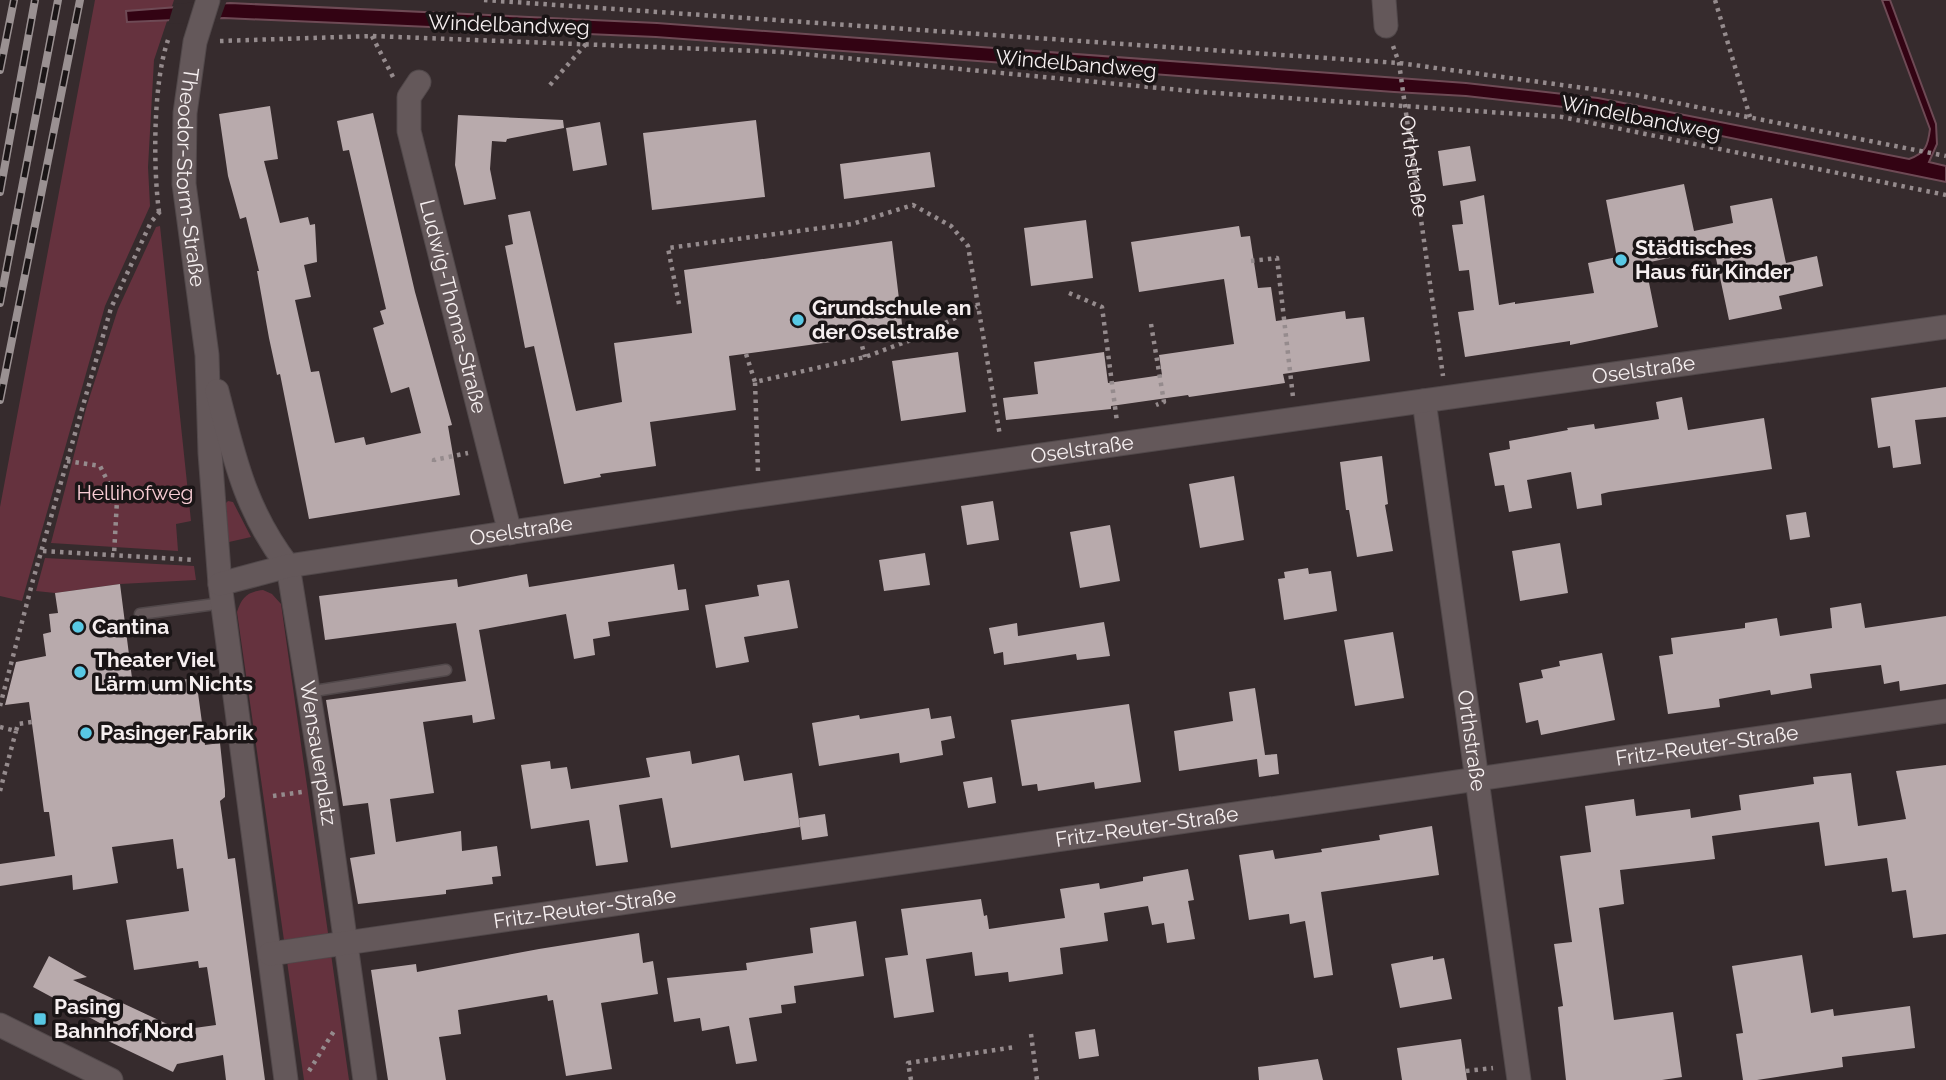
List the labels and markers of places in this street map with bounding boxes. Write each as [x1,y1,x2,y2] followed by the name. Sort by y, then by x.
[1635,235,1791,284] place label: Städtisches Haus für Kinder
[1613,252,1629,268] marker: Städtisches Haus für Kinder
[812,295,971,344] place label: Grundschule an der Oselstraße
[790,312,806,328] marker: Grundschule an der Oselstraße
[92,614,169,639] place label: Cantina
[70,619,86,635] marker: Cantina
[94,647,253,696] place label: Theater Viel Lärm um Nichts
[72,664,88,680] marker: Theater Viel Lärm um Nichts
[100,720,254,745] place label: Pasinger Fabrik
[78,725,94,741] marker: Pasinger Fabrik
[54,994,194,1043] place label: Pasing Bahnhof Nord
[32,1011,48,1027] marker: Pasing Bahnhof Nord

